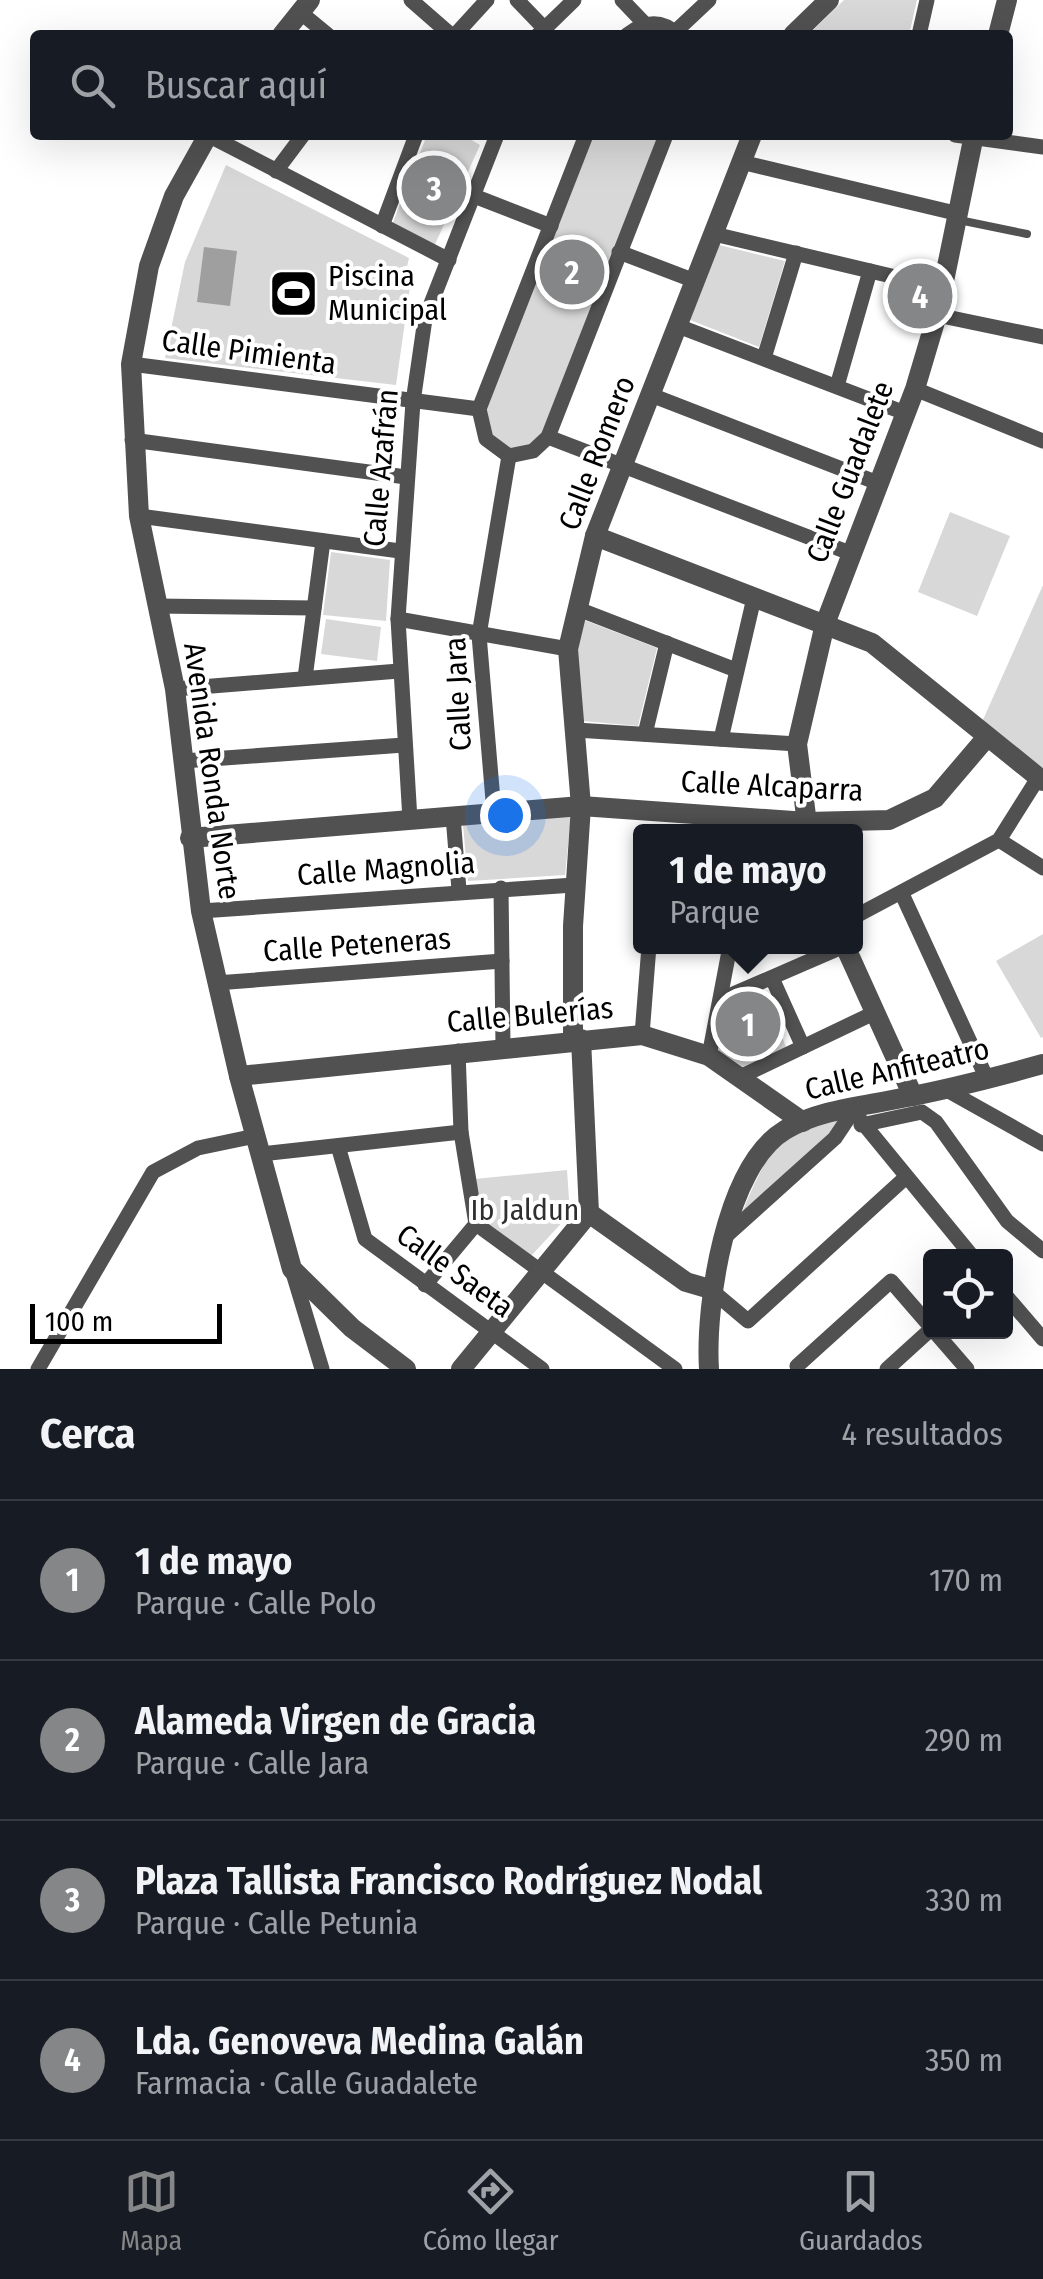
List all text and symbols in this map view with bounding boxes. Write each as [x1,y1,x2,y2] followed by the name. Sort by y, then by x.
[30,30,1013,140] search box
[65,58,120,113] icon: search
[145,62,327,108] text: Buscar aquí
[402,150,466,226] pin: 3
[540,234,604,310] pin: 2
[328,258,447,328] place label: Piscina Municipal
[888,258,952,334] pin: 4
[267,267,319,319] sports icon: Piscina Municipal
[159,322,339,382] street label: Calle Pimienta
[551,371,643,535] street label: Calle Romero
[799,376,901,568] street label: Calle Guadalete
[356,388,406,548] street label: Calle Azafrán
[437,636,479,752] street label: Calle Jara
[176,640,248,902] street label: Avenida Ronda Norte
[680,763,864,809] street label: Calle Alcaparra
[480,790,531,841] your location
[633,824,863,954] popup
[296,845,476,893] street label: Calle Magnolia
[669,847,827,893] text: 1 de mayo
[669,893,760,931] text: Parque
[262,920,452,970] street label: Calle Peteneras
[716,986,780,1062] pin: 1
[445,990,615,1040] street label: Calle Bulerías
[801,1030,993,1108] street label: Calle Anfiteatro
[471,1192,579,1228] park label: Ib Jaldun
[390,1217,520,1325] street label: Calle Saeta
[923,1249,1013,1339] map controls
[923,1249,1013,1339] button: locate
[30,1299,222,1344] scale bar
[45,1305,113,1338] text: 100 m
[40,1409,135,1459] text: Cerca
[841,1415,1003,1453] text: 4 resultados
[135,1538,292,1584] text: 1 de mayo
[66,1561,79,1599] text: 1
[929,1561,1003,1599] text: 170 m
[135,1584,377,1622] text: Parque · Calle Polo
[135,1698,536,1744] text: Alameda Virgen de Gracia
[65,1721,80,1759] text: 2
[925,1721,1003,1759] text: 290 m
[135,1744,369,1782] text: Parque · Calle Jara
[135,1858,762,1904] text: Plaza Tallista Francisco Rodríguez Nodal
[65,1881,80,1919] text: 3
[925,1881,1003,1919] text: 330 m
[135,1904,418,1942] text: Parque · Calle Petunia
[135,2018,584,2064] text: Lda. Genoveva Medina Galán
[64,2041,81,2079] text: 4
[925,2041,1003,2079] text: 350 m
[135,2064,478,2102] text: Farmacia · Calle Guadalete
[120,2164,182,2257] tab: Mapa
[423,2164,559,2257] tab: Cómo llegar
[799,2164,923,2257] tab: Guardados

